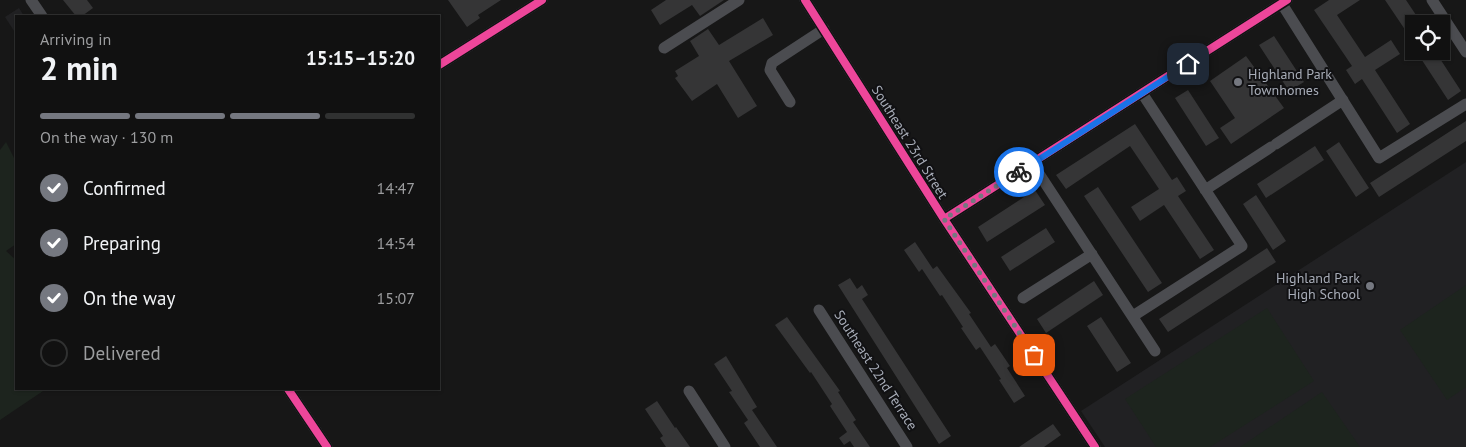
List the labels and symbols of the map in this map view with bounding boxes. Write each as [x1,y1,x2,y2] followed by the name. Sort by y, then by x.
[1167,43,1209,85] pin
[1248,65,1332,99] place label: Highland Park Townhomes
[1232,76,1244,88] marker: Highland Park Townhomes
[868,82,952,202] street label: Southeast 23rd Street
[994,147,1044,197] courier
[1276,269,1360,303] place label: Highland Park High School
[1364,280,1376,292] marker: Highland Park High School
[830,307,922,433] street label: Southeast 22nd Terrace
[1013,334,1055,376] pin

